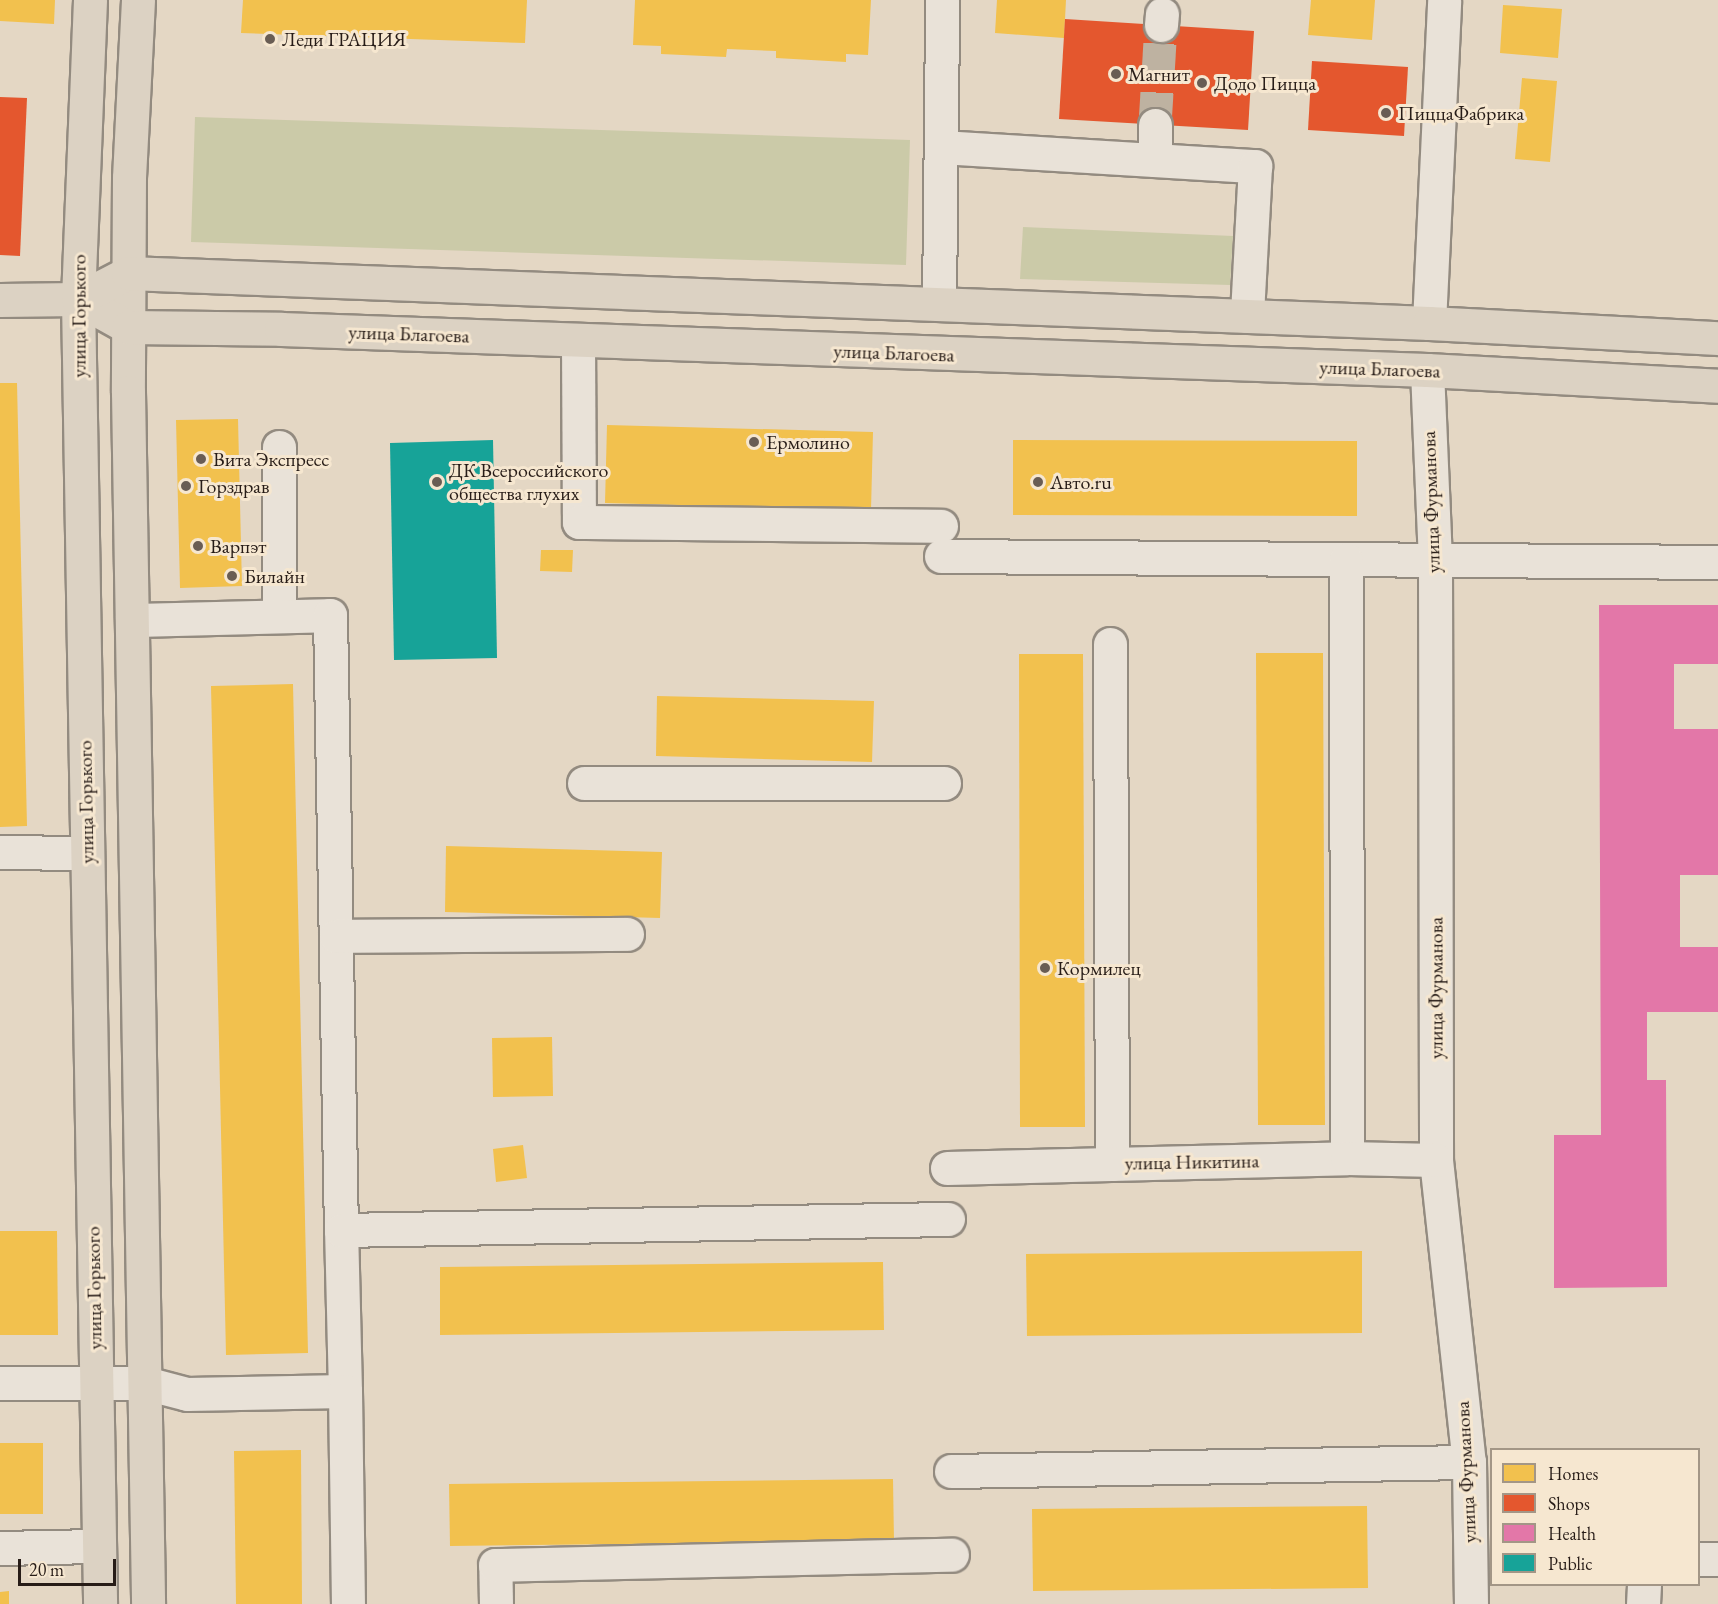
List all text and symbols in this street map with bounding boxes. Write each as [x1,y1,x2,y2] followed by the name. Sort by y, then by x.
[282,27,406,51] place label: Леди ГРАЦИЯ
[263,32,277,46] marker: Леди ГРАЦИЯ
[1128,62,1190,86] place label: Магнит
[1109,67,1123,81] marker: Магнит
[1214,71,1316,95] place label: Додо Пицца
[1195,76,1209,90] marker: Додо Пицца
[1398,101,1524,125] place label: ПиццаФабрика
[1379,106,1393,120] marker: ПиццаФабрика
[67,254,91,378] street label: улица Горького
[348,320,470,348] street label: улица Благоева
[833,339,955,367] street label: улица Благоева
[1319,355,1441,383] street label: улица Благоева
[766,430,850,454] place label: Ермолино
[1417,431,1445,573] street label: улица Фурманова
[747,435,761,449] marker: Ермолино
[213,447,329,471] place label: Вита Экспресс
[194,452,208,466] marker: Вита Экспресс
[449,458,608,505] place label: ДК Всероссийского общества глухих
[1050,470,1112,494] place label: Авто.ru
[198,474,269,498] place label: Горздрав
[430,475,444,489] marker: ДК Всероссийского общества глухих
[1031,475,1045,489] marker: Авто.ru
[179,479,193,493] marker: Горздрав
[210,534,267,558] place label: Варпэт
[191,539,205,553] marker: Варпэт
[244,564,305,588] place label: Билайн
[225,569,239,583] marker: Билайн
[73,740,99,864] street label: улица Горького
[1424,917,1448,1059] street label: улица Фурманова
[1057,956,1141,980] place label: Кормилец
[1038,961,1052,975] marker: Кормилец
[1124,1149,1260,1175] street label: улица Никитина
[81,1226,107,1350] street label: улица Горького
[1450,1400,1482,1544] street label: улица Фурманова
[1490,1448,1700,1586] legend
[1548,1462,1598,1485] text: Homes
[1548,1492,1590,1515] text: Shops
[1548,1522,1596,1545] text: Health
[21,1547,118,1585] scale bar
[1548,1552,1592,1575] text: Public
[29,1558,64,1581] text: 20 m

